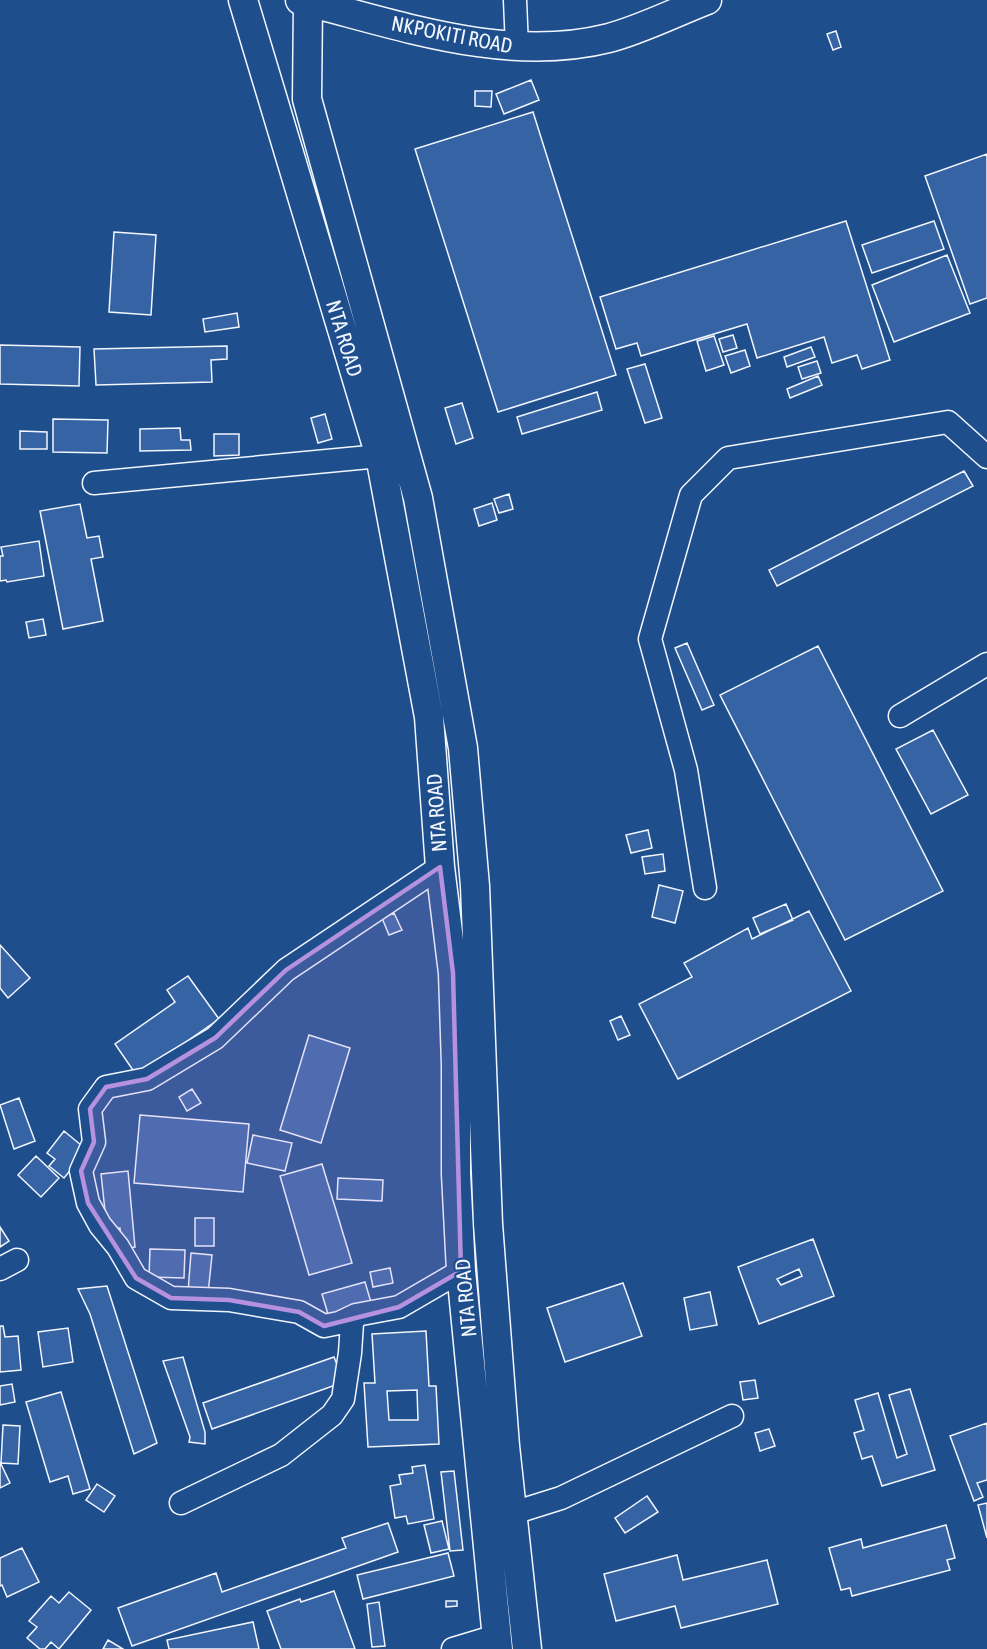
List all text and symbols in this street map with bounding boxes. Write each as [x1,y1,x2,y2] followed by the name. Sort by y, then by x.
[389,10,515,58] street label: NKPOKITI ROAD
[322,297,368,379] street label: NTA ROAD
[421,773,451,853] street label: NTA ROAD
[450,1258,480,1338] street label: NTA ROAD

